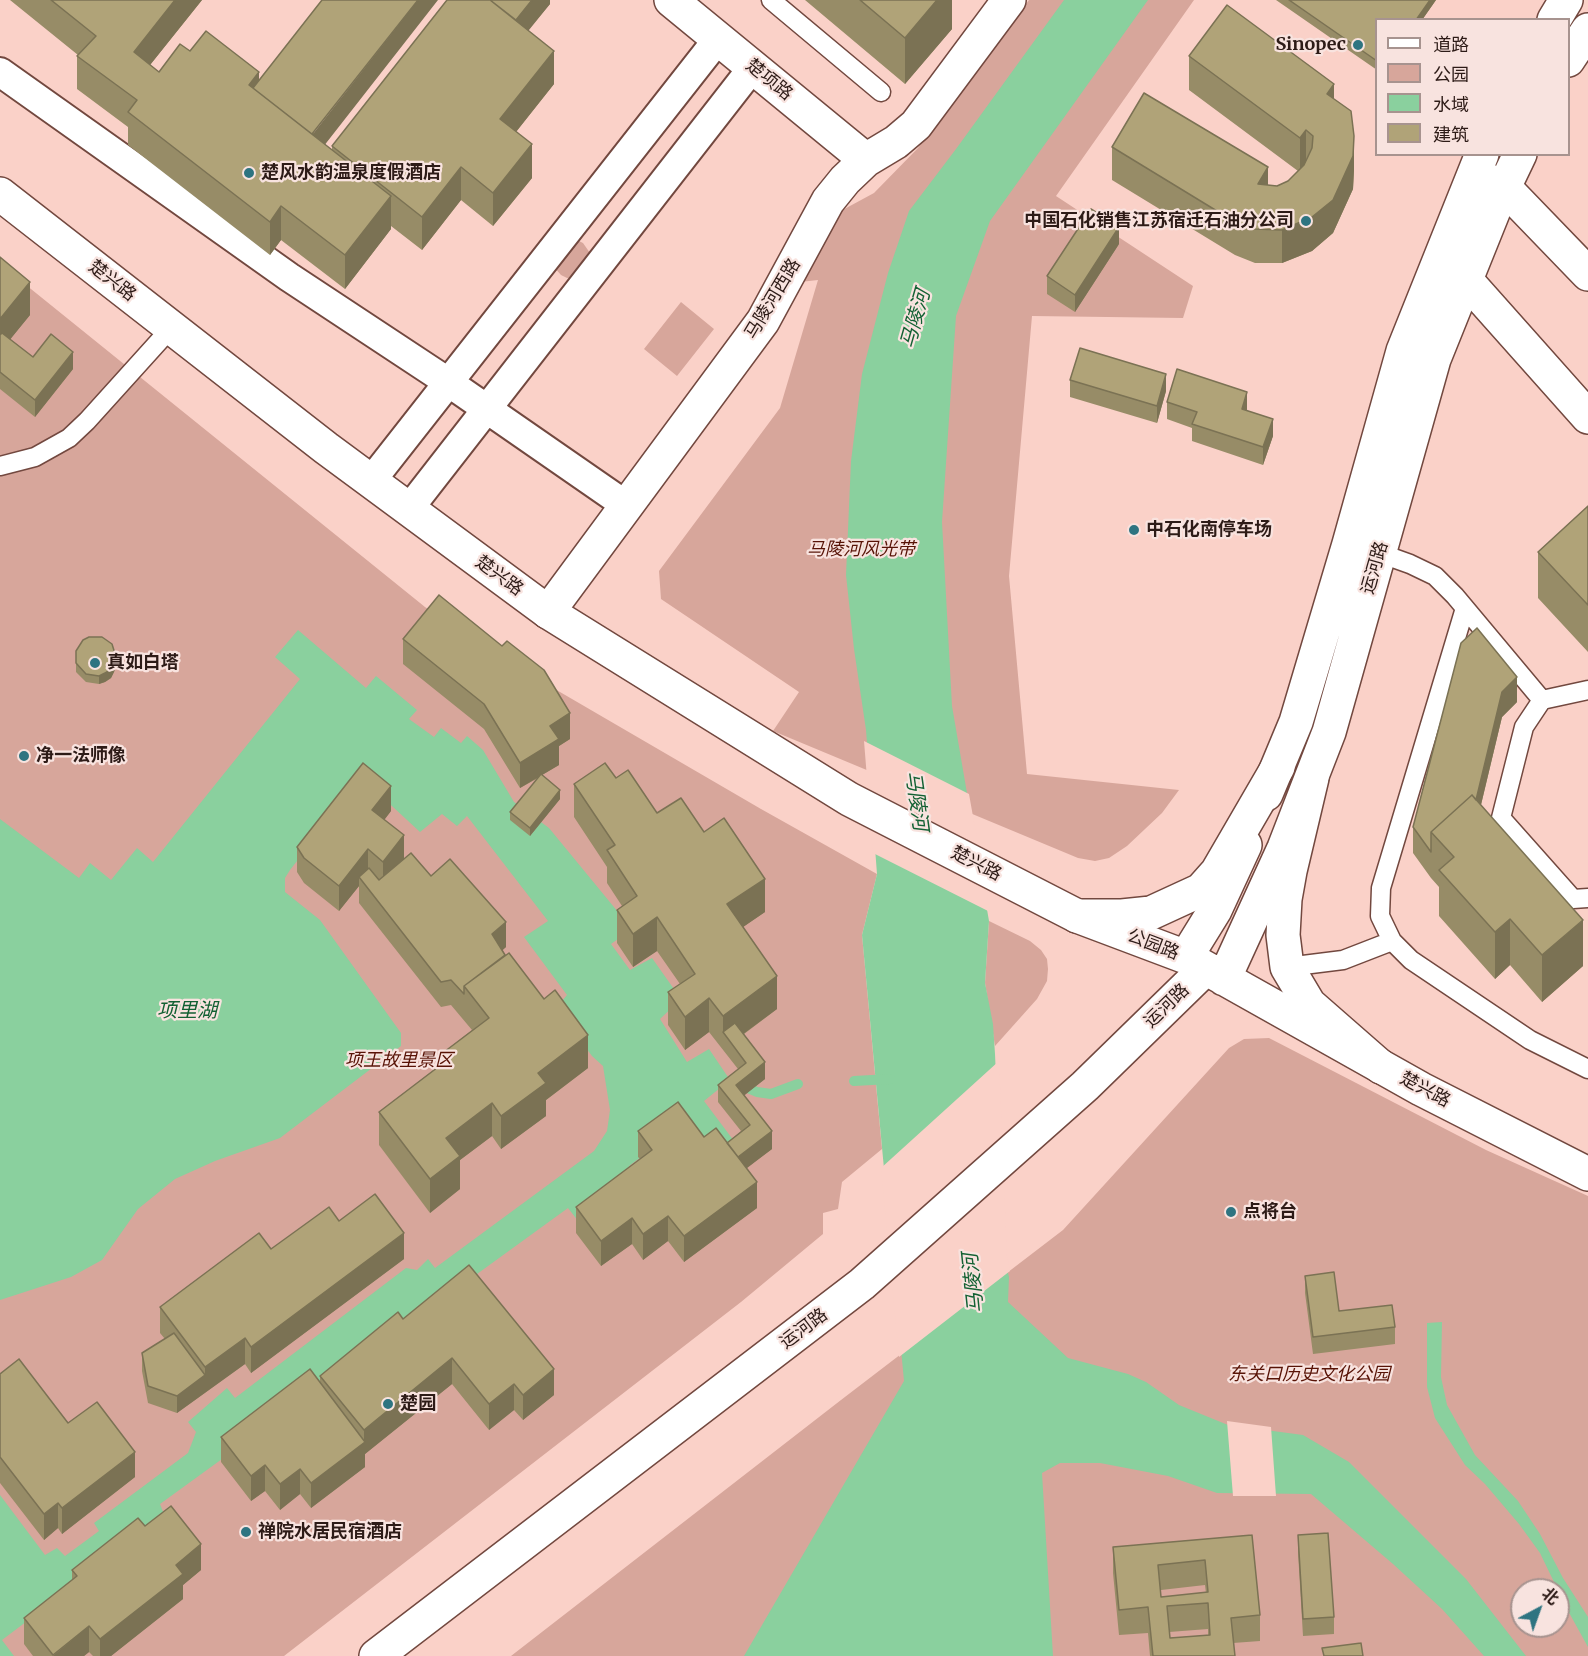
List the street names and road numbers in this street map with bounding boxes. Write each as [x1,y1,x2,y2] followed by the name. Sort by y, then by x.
[741,55,797,105] street label: 楚项路
[741,255,805,343] street label: 马陵河西路
[84,256,140,306] street label: 楚兴路
[1357,539,1393,597] street label: 运河路
[471,551,527,601] street label: 楚兴路
[947,842,1005,886] street label: 楚兴路
[1124,925,1182,965] street label: 公园路
[1140,979,1194,1033] street label: 运河路
[1396,1068,1454,1112] street label: 楚兴路
[776,1304,832,1354] street label: 运河路

